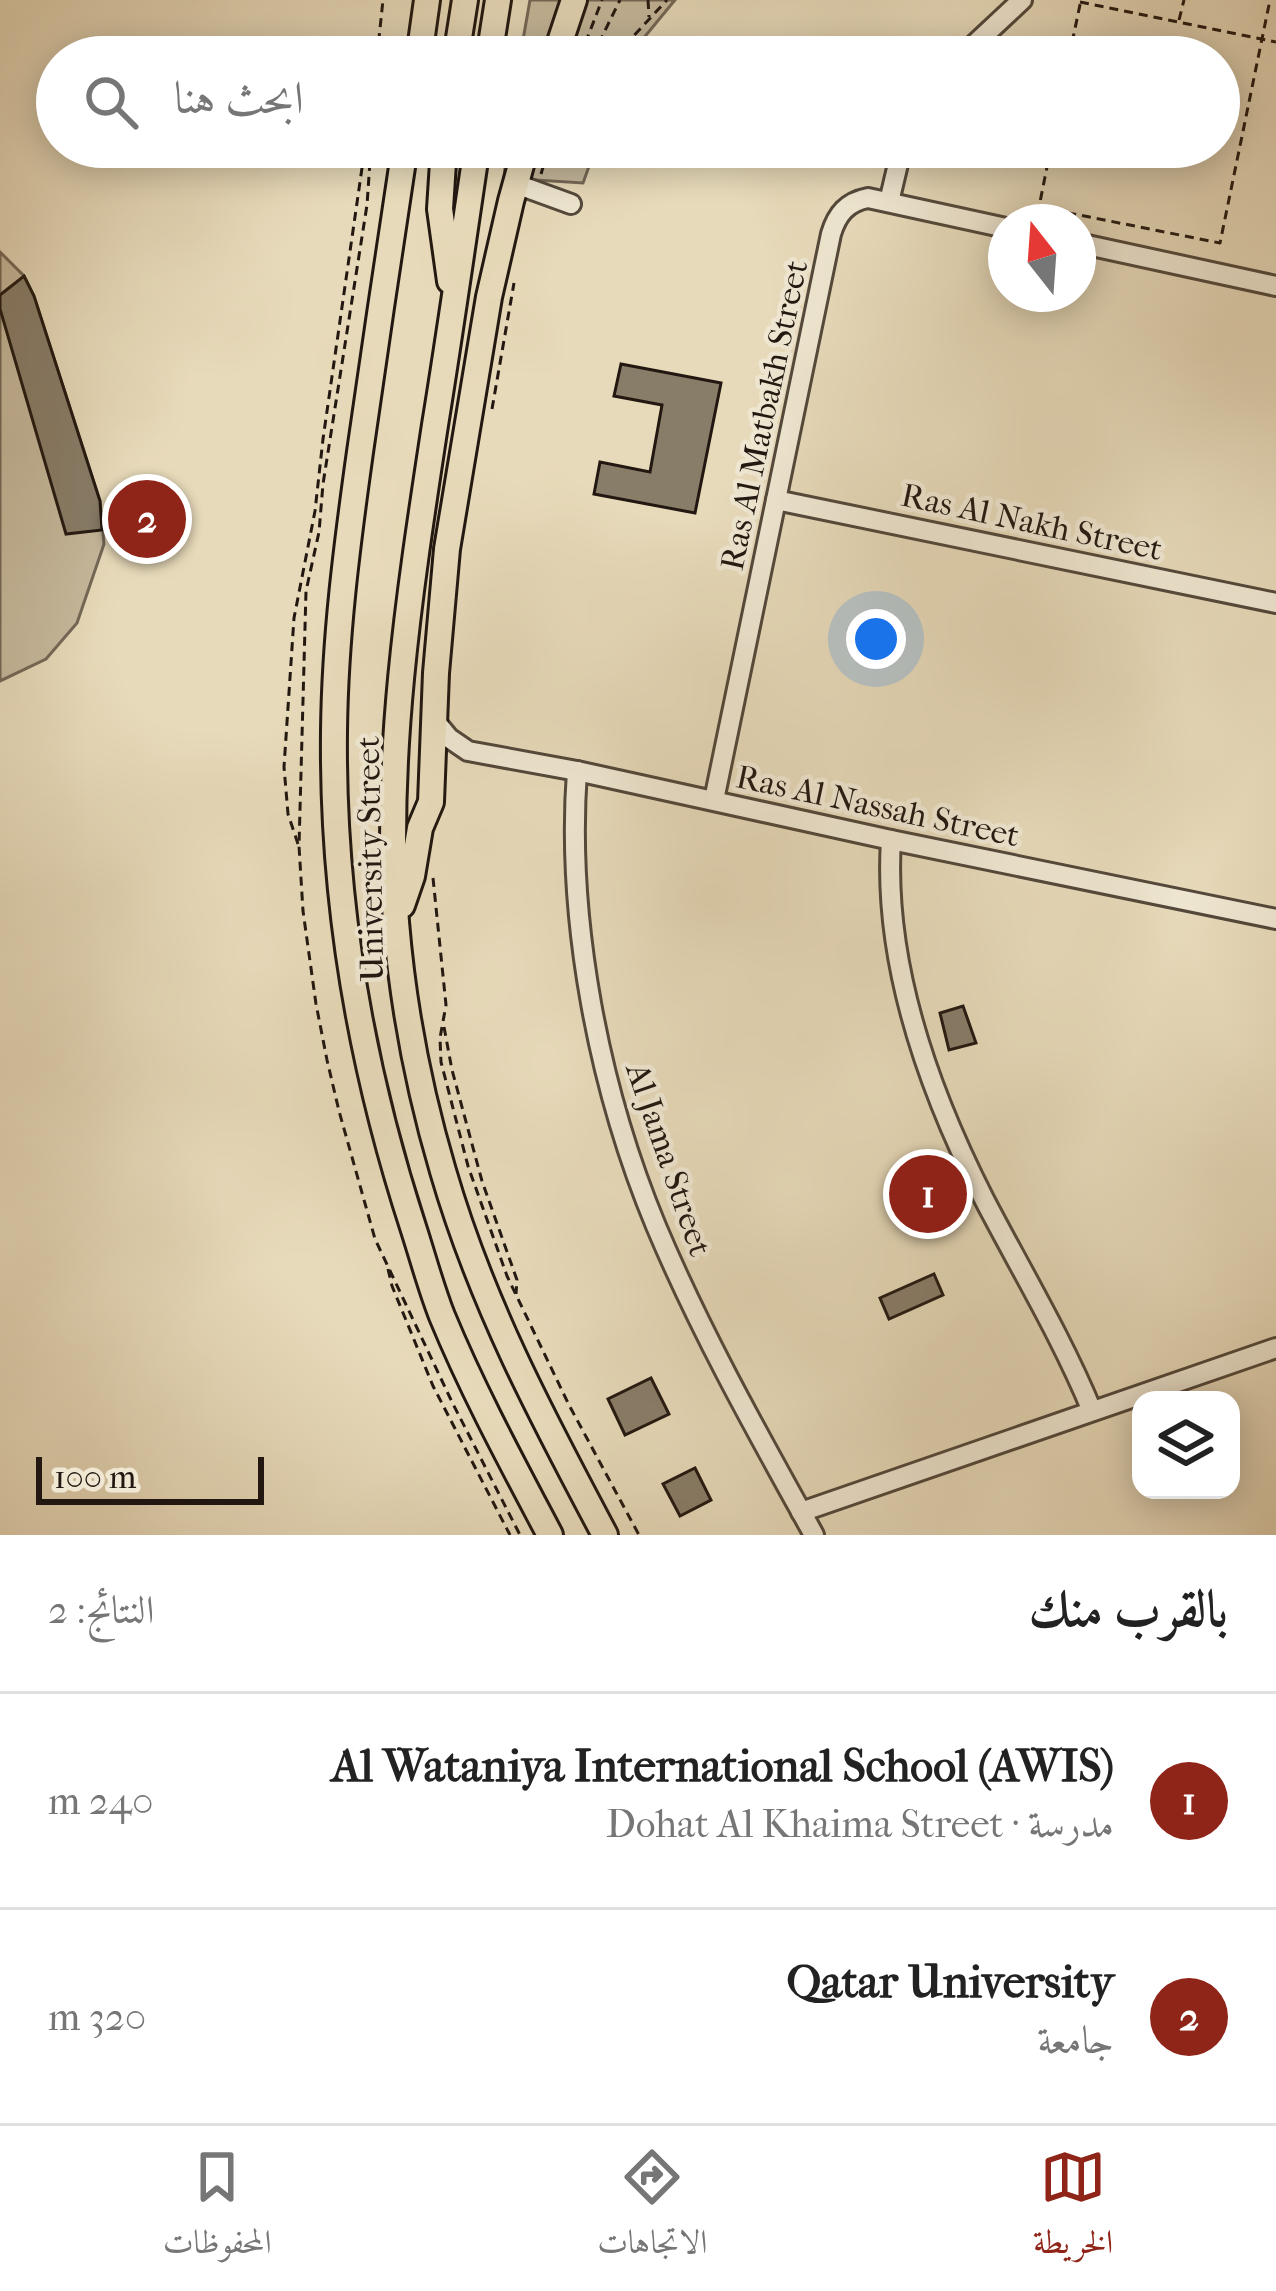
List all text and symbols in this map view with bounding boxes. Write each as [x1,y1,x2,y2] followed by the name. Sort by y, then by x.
[36,36,1240,168] search box
[78,69,144,135] icon: search
[174,72,304,125] text: ابحث هنا
[988,204,1096,312] north arrow
[713,256,816,574] street label: Ras Al Matbakh Street
[108,474,186,564] pin: 2
[898,476,1166,569] street label: Ras Al Nakh Street
[846,609,906,669] your location
[349,736,392,982] street label: University Street
[733,757,1023,856] street label: Ras Al Nassah Street
[617,1056,720,1261] street label: Al Jama Street
[889,1149,967,1239] pin: 1
[1132,1391,1240,1499] map controls
[1132,1391,1240,1499] button: layers
[36,1451,264,1504] scale bar
[54,1458,137,1497] text: 100 m
[1029,1579,1228,1639] text: بالقرب منك
[48,1587,154,1633] text: النتائج: 2
[331,1740,1114,1793] text: Al Wataniya International School (AWIS)
[48,1778,153,1824] text: 240 m
[1182,1778,1196,1824] text: 1
[606,1801,1114,1847] text: مدرسة · Dohat Al Khaima Street
[786,1956,1114,2009] text: Qatar University
[48,1994,146,2040] text: 320 m
[1179,1994,1199,2040] text: 2
[1037,2017,1114,2063] text: جامعة
[163,2144,272,2274] tab: المحفوظات
[597,2144,707,2274] tab: الاتجاهات
[1033,2144,1113,2274] tab: الخريطة

